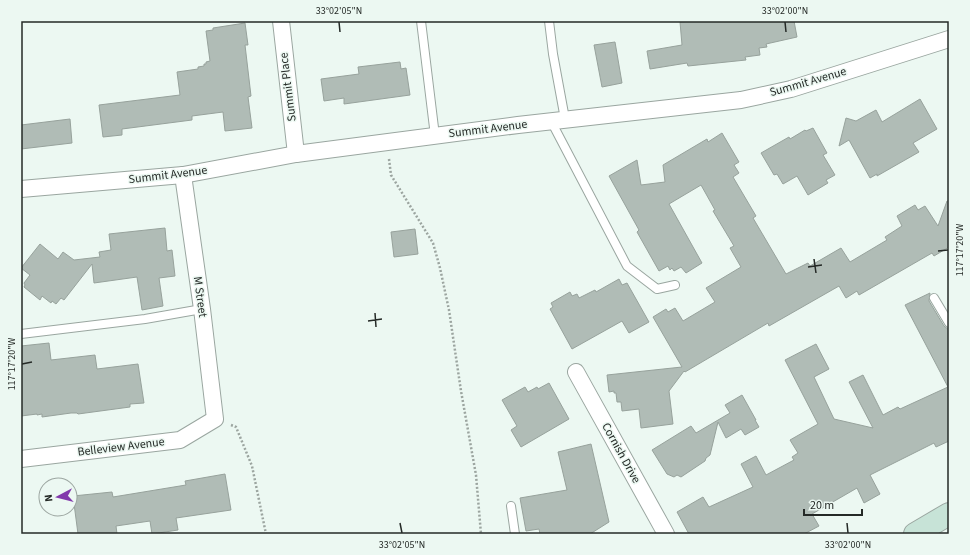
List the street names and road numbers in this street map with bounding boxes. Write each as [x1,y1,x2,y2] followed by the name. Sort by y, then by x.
[275,52,301,122] street label: Summit Place
[768,63,848,101] street label: Summit Avenue
[448,116,528,142] street label: Summit Avenue
[128,162,208,188] street label: Summit Avenue
[189,275,211,319] street label: M Street
[597,420,645,486] street label: Cornish Drive
[76,433,166,461] street label: Belleview Avenue

